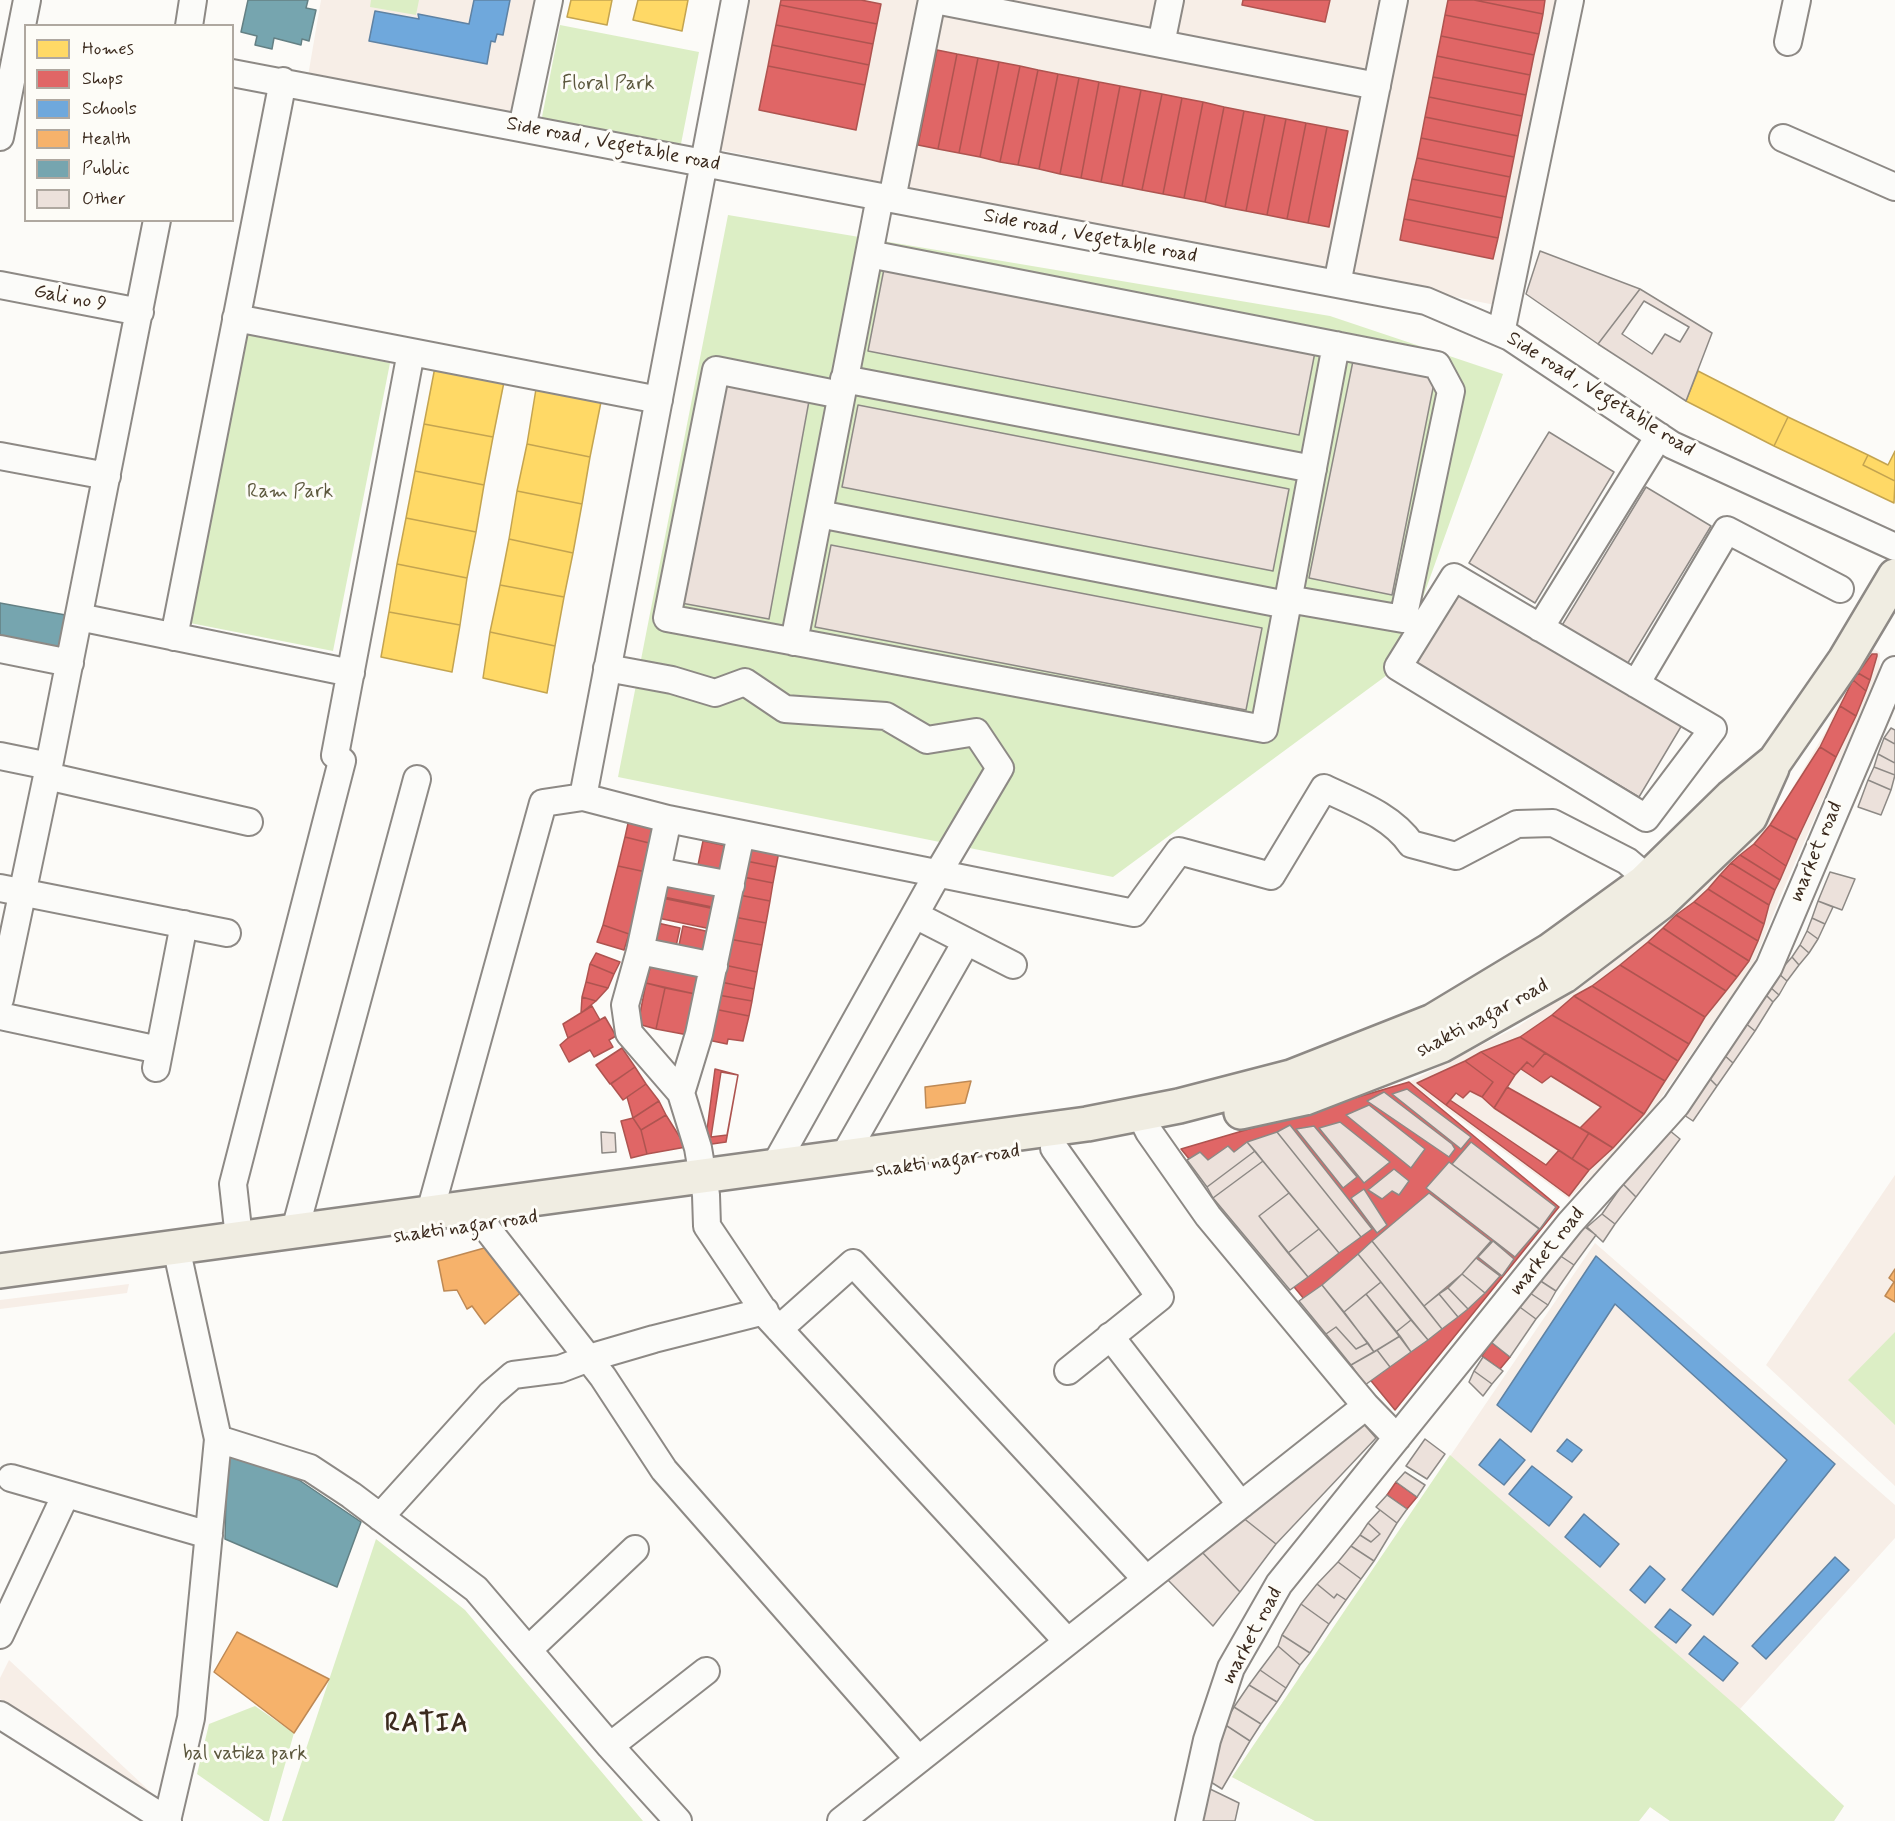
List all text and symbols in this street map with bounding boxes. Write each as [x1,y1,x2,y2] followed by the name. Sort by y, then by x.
[24,24,234,222] legend
[82,37,134,61] text: Homes
[82,67,123,91] text: Shops
[562,73,654,97] park label: Floral Park
[82,97,137,121] text: Schools
[504,113,722,177] street label: Side road , Vegetable road
[82,127,131,151] text: Health
[82,157,130,181] text: Public
[82,187,126,211] text: Other
[981,205,1199,269] street label: Side road , Vegetable road
[32,280,108,318] street label: Gali no 9
[1502,327,1698,463] street label: Side road , Vegetable road
[247,481,333,505] park label: Ram Park
[1785,799,1849,905] street label: market road
[1413,974,1553,1064] street label: shakti nagar road
[875,1140,1021,1184] street label: shakti nagar road
[1505,1203,1591,1301] street label: market road
[393,1206,539,1250] street label: shakti nagar road
[1218,1584,1288,1688] street label: market road
[383,1710,471,1742] district label: RATIA
[183,1743,307,1767] park label: bal vatika park

